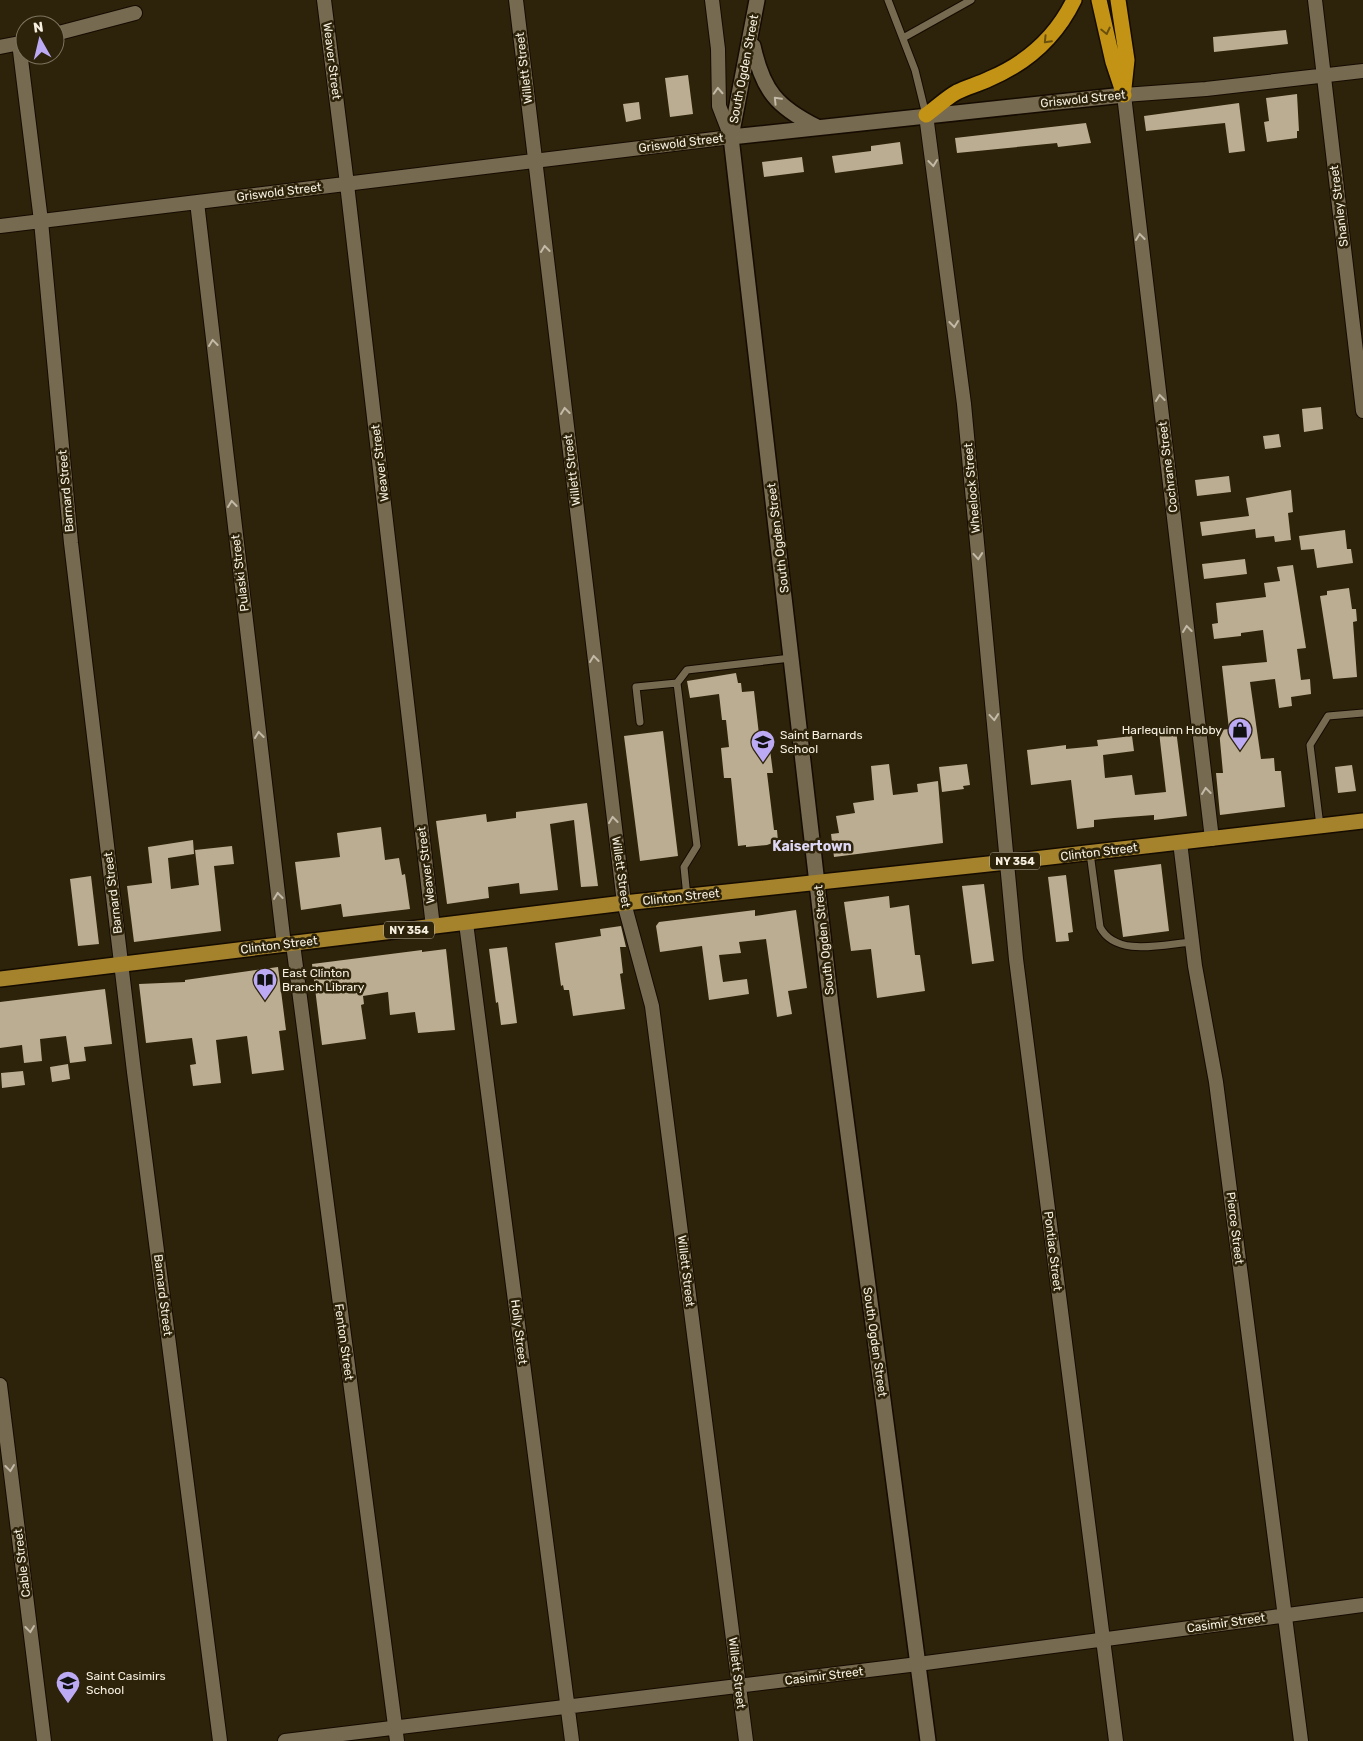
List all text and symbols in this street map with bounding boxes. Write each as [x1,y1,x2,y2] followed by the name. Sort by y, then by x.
[727,13,761,125] street label: South Ogden Street
[15,15,65,65] north arrow
[32,19,44,37] text: N
[320,22,344,101] street label: Weaver Street
[1100,27,1111,35] one-way arrow
[513,31,535,105] street label: Willett Street
[1044,34,1053,43] one-way arrow
[712,87,723,95] one-way arrow
[1040,88,1127,110] street label: Griswold Street
[774,97,783,106] one-way arrow
[638,131,725,155] street label: Griswold Street
[927,159,937,168] one-way arrow
[1327,164,1351,248] street label: Shanley Street
[236,180,323,204] street label: Griswold Street
[1136,233,1146,241] one-way arrow
[540,245,551,253] one-way arrow
[948,320,958,329] one-way arrow
[208,338,219,346] one-way arrow
[1155,394,1166,402] one-way arrow
[560,406,571,414] one-way arrow
[1155,420,1181,513] street label: Cochrane Street
[368,423,392,502] street label: Weaver Street
[561,433,583,507] street label: Willett Street
[961,442,983,534] street label: Wheelock Street
[55,449,77,533] street label: Barnard Street
[764,482,792,594] street label: South Ogden Street
[227,500,238,508] one-way arrow
[228,533,252,612] street label: Pulaski Street
[973,552,984,560] one-way arrow
[1182,625,1193,633] one-way arrow
[589,655,600,663] one-way arrow
[988,714,999,722] one-way arrow
[1227,717,1253,751] shop icon: Harlequinn Hobby
[1122,723,1222,737] place label: Harlequinn Hobby
[780,728,863,756] place label: Saint Barnards School
[750,729,776,763] school or university icon: Saint Barnards School
[254,731,265,739] one-way arrow
[1201,786,1212,794] one-way arrow
[609,816,619,825] one-way arrow
[414,825,438,904] street label: Weaver Street
[609,835,633,909] street label: Willett Street
[772,838,852,855] district label: Kaisertown
[1060,840,1139,864] street label: Clinton Street
[101,851,125,935] street label: Barnard Street
[990,852,1040,869] road number: NY 354
[811,884,837,996] street label: South Ogden Street
[642,886,721,908] street label: Clinton Street
[273,892,284,900] one-way arrow
[384,922,434,938] road number: NY 354
[240,933,319,957] street label: Clinton Street
[282,966,365,994] place label: East Clinton Branch Library
[252,967,278,1001] library icon: East Clinton Branch Library
[1224,1191,1246,1265] street label: Pierce Street
[1041,1210,1065,1292] street label: Pontiac Street
[675,1234,697,1308] street label: Willett Street
[151,1253,175,1337] street label: Barnard Street
[860,1286,890,1398] street label: South Ogden Street
[508,1299,530,1366] street label: Holly Street
[332,1303,356,1382] street label: Fenton Street
[4,1464,15,1472] one-way arrow
[11,1528,33,1598] street label: Cable Street
[1186,1611,1266,1635] street label: Casimir Street
[24,1626,35,1634] one-way arrow
[726,1636,748,1710] street label: Willett Street
[784,1664,864,1688] street label: Casimir Street
[86,1669,166,1697] place label: Saint Casimirs School
[55,1670,81,1704] school or university icon: Saint Casimirs School

